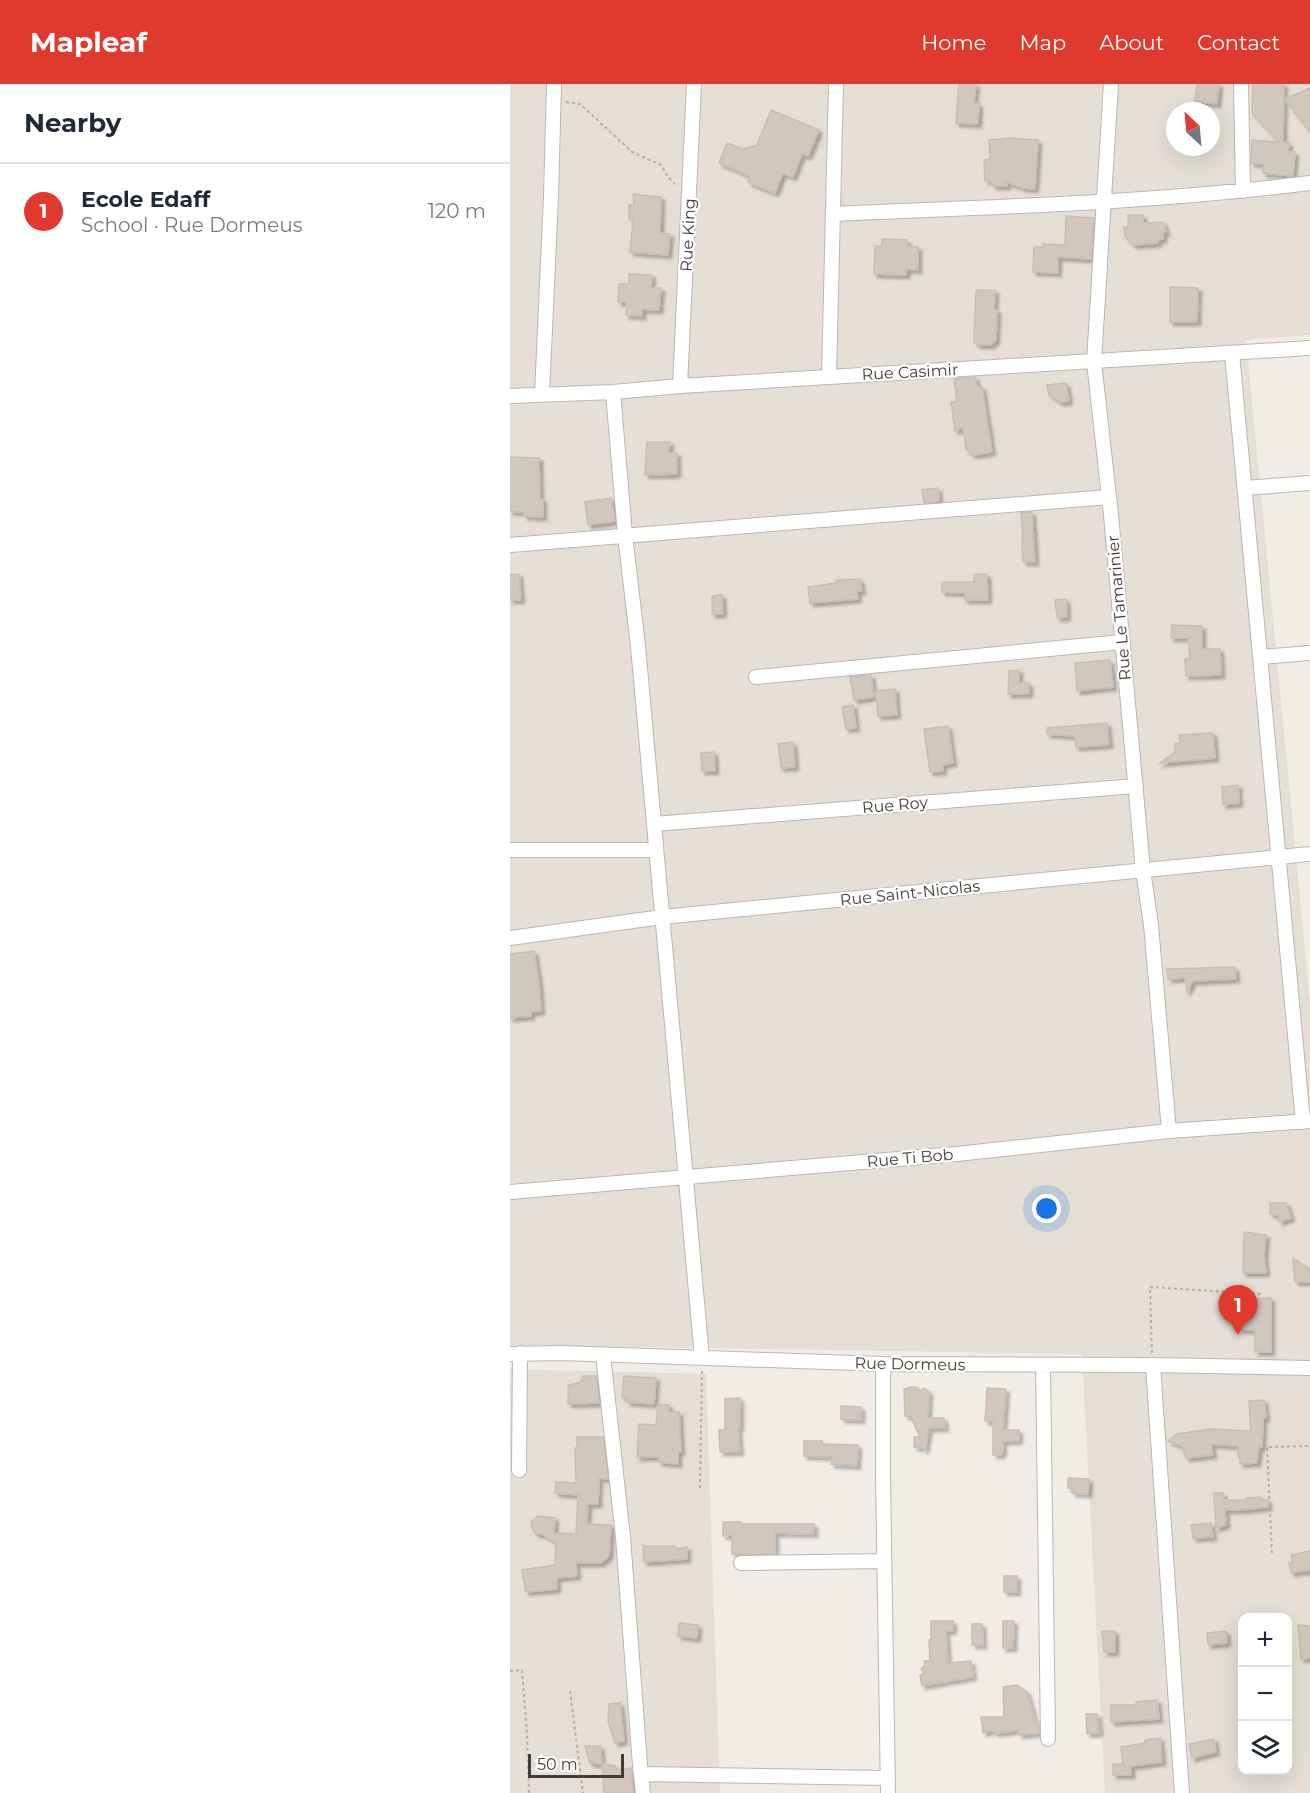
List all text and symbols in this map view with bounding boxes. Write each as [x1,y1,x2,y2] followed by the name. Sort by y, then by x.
[30,25,147,59] text: Mapleaf
[921,30,986,55] text: Home
[1019,30,1066,55] text: Map
[1099,30,1164,55] text: About
[1197,30,1280,55] text: Contact
[1166,102,1220,156] north arrow
[24,107,121,139] text: Nearby
[81,186,210,213] text: Ecole Edaff
[677,198,699,272] street label: Rue King
[40,199,47,223] text: 1
[428,199,486,223] text: 120 m
[81,213,303,237] text: School · Rue Dormeus
[861,360,959,384] street label: Rue Casimir
[1103,535,1135,681] street label: Rue Le Tamarinier
[861,793,929,817] street label: Rue Roy
[839,876,981,910] street label: Rue Saint-Nicolas
[866,1145,954,1171] street label: Rue Ti Bob
[1032,1194,1061,1223] your location
[1218,1286,1258,1335] pin: 1
[854,1354,966,1374] street label: Rue Dormeus
[1238,1613,1292,1775] map controls
[1238,1613,1292,1667] button: +
[1238,1667,1292,1721] button: −
[1238,1721,1292,1775] button: layers
[528,1751,624,1778] scale bar
[537,1755,578,1774] text: 50 m

